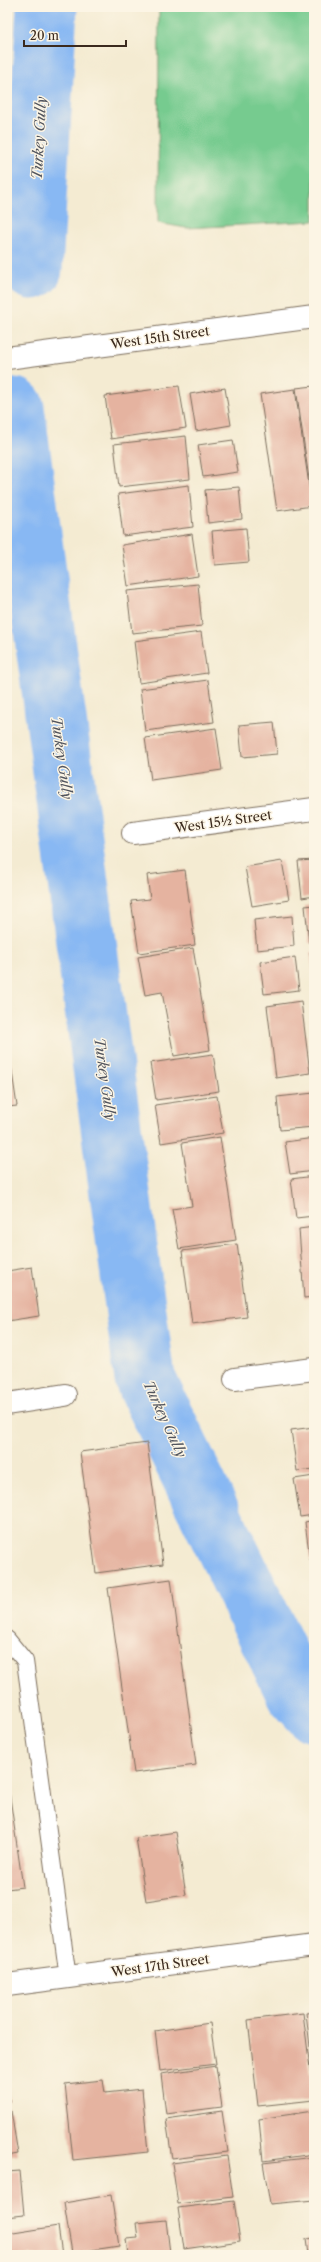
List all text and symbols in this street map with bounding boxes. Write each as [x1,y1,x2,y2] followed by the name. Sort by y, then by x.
[24,22,126,48] scale bar
[30,28,59,43] text: 20 m
[28,96,50,180] water label: Turkey Gully
[109,322,211,352] street label: West 15th Street
[47,716,77,800] water label: Turkey Gully
[172,806,273,836] street label: West 15½ Street
[90,1037,120,1121] water label: Turkey Gully
[139,1378,191,1460] water label: Turkey Gully
[109,1950,211,1980] street label: West 17th Street

